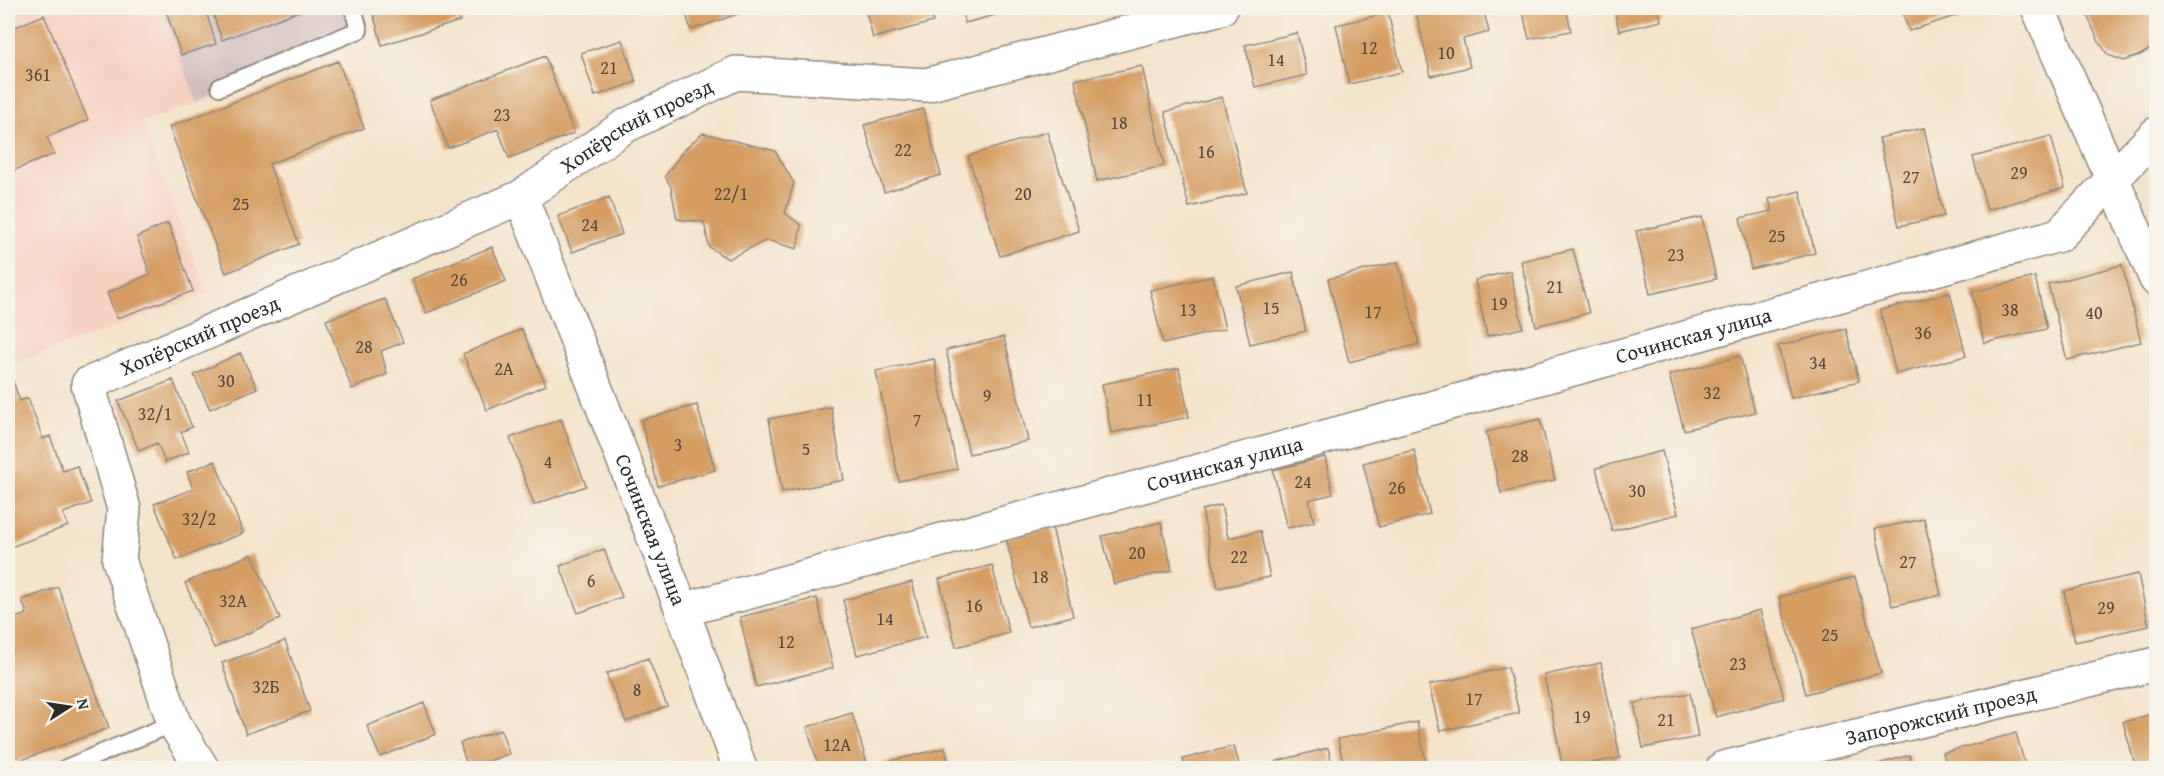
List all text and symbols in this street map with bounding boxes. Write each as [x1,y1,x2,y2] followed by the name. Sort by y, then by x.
[1360,34,1378,61] house number: 12
[1437,39,1455,66] house number: 10
[1267,46,1285,73] house number: 14
[600,54,618,81] house number: 21
[25,61,51,88] house number: 361
[554,70,718,181] street label: Хопёрский проезд
[493,101,511,128] house number: 23
[1110,109,1128,136] house number: 18
[894,136,912,163] house number: 22
[1197,138,1215,165] house number: 16
[2010,159,2028,186] house number: 29
[1902,163,1920,190] house number: 27
[714,180,748,207] house number: 22/1
[1014,180,1032,207] house number: 20
[232,190,250,217] house number: 25
[581,211,599,238] house number: 24
[1768,222,1786,249] house number: 25
[1667,241,1685,268] house number: 23
[450,266,468,293] house number: 26
[1546,273,1564,300] house number: 21
[115,287,285,383] street label: Хопёрский проезд
[1490,290,1508,317] house number: 19
[1262,294,1280,321] house number: 15
[1179,296,1197,323] house number: 13
[2001,296,2019,323] house number: 38
[1364,298,1382,325] house number: 17
[1612,299,1775,372] street label: Сочинская улица
[2085,299,2103,326] house number: 40
[1914,319,1932,346] house number: 36
[355,333,373,360] house number: 28
[1809,349,1827,376] house number: 34
[494,355,514,382] house number: 2А
[217,367,235,394] house number: 30
[1703,379,1721,406] house number: 32
[983,382,991,409] house number: 9
[1136,386,1154,413] house number: 11
[138,400,172,427] house number: 32/1
[913,406,921,433] house number: 7
[1143,428,1306,499] street label: Сочинская улица
[674,431,682,458] house number: 3
[802,435,810,462] house number: 5
[1511,442,1529,469] house number: 28
[544,448,552,475] house number: 4
[608,449,695,610] street label: Сочинская улица
[1294,468,1312,495] house number: 24
[1388,474,1406,501] house number: 26
[1628,477,1646,504] house number: 30
[182,505,216,532] house number: 32/2
[1128,539,1146,566] house number: 20
[1230,543,1248,570] house number: 22
[1899,548,1917,575] house number: 27
[1031,563,1049,590] house number: 18
[587,567,595,594] house number: 6
[219,587,247,614] house number: 32А
[965,592,983,619] house number: 16
[2097,594,2115,621] house number: 29
[876,605,894,632] house number: 14
[1821,621,1839,648] house number: 25
[777,628,795,655] house number: 12
[1729,650,1747,677] house number: 23
[252,673,280,700] house number: 32Б
[633,676,641,703] house number: 8
[39,677,99,737] north arrow
[1842,677,2040,753] street label: Запорожский проезд
[1465,685,1483,712] house number: 17
[71,696,97,712] text: N
[1573,703,1591,730] house number: 19
[1657,706,1675,733] house number: 21
[823,731,851,758] house number: 12А

